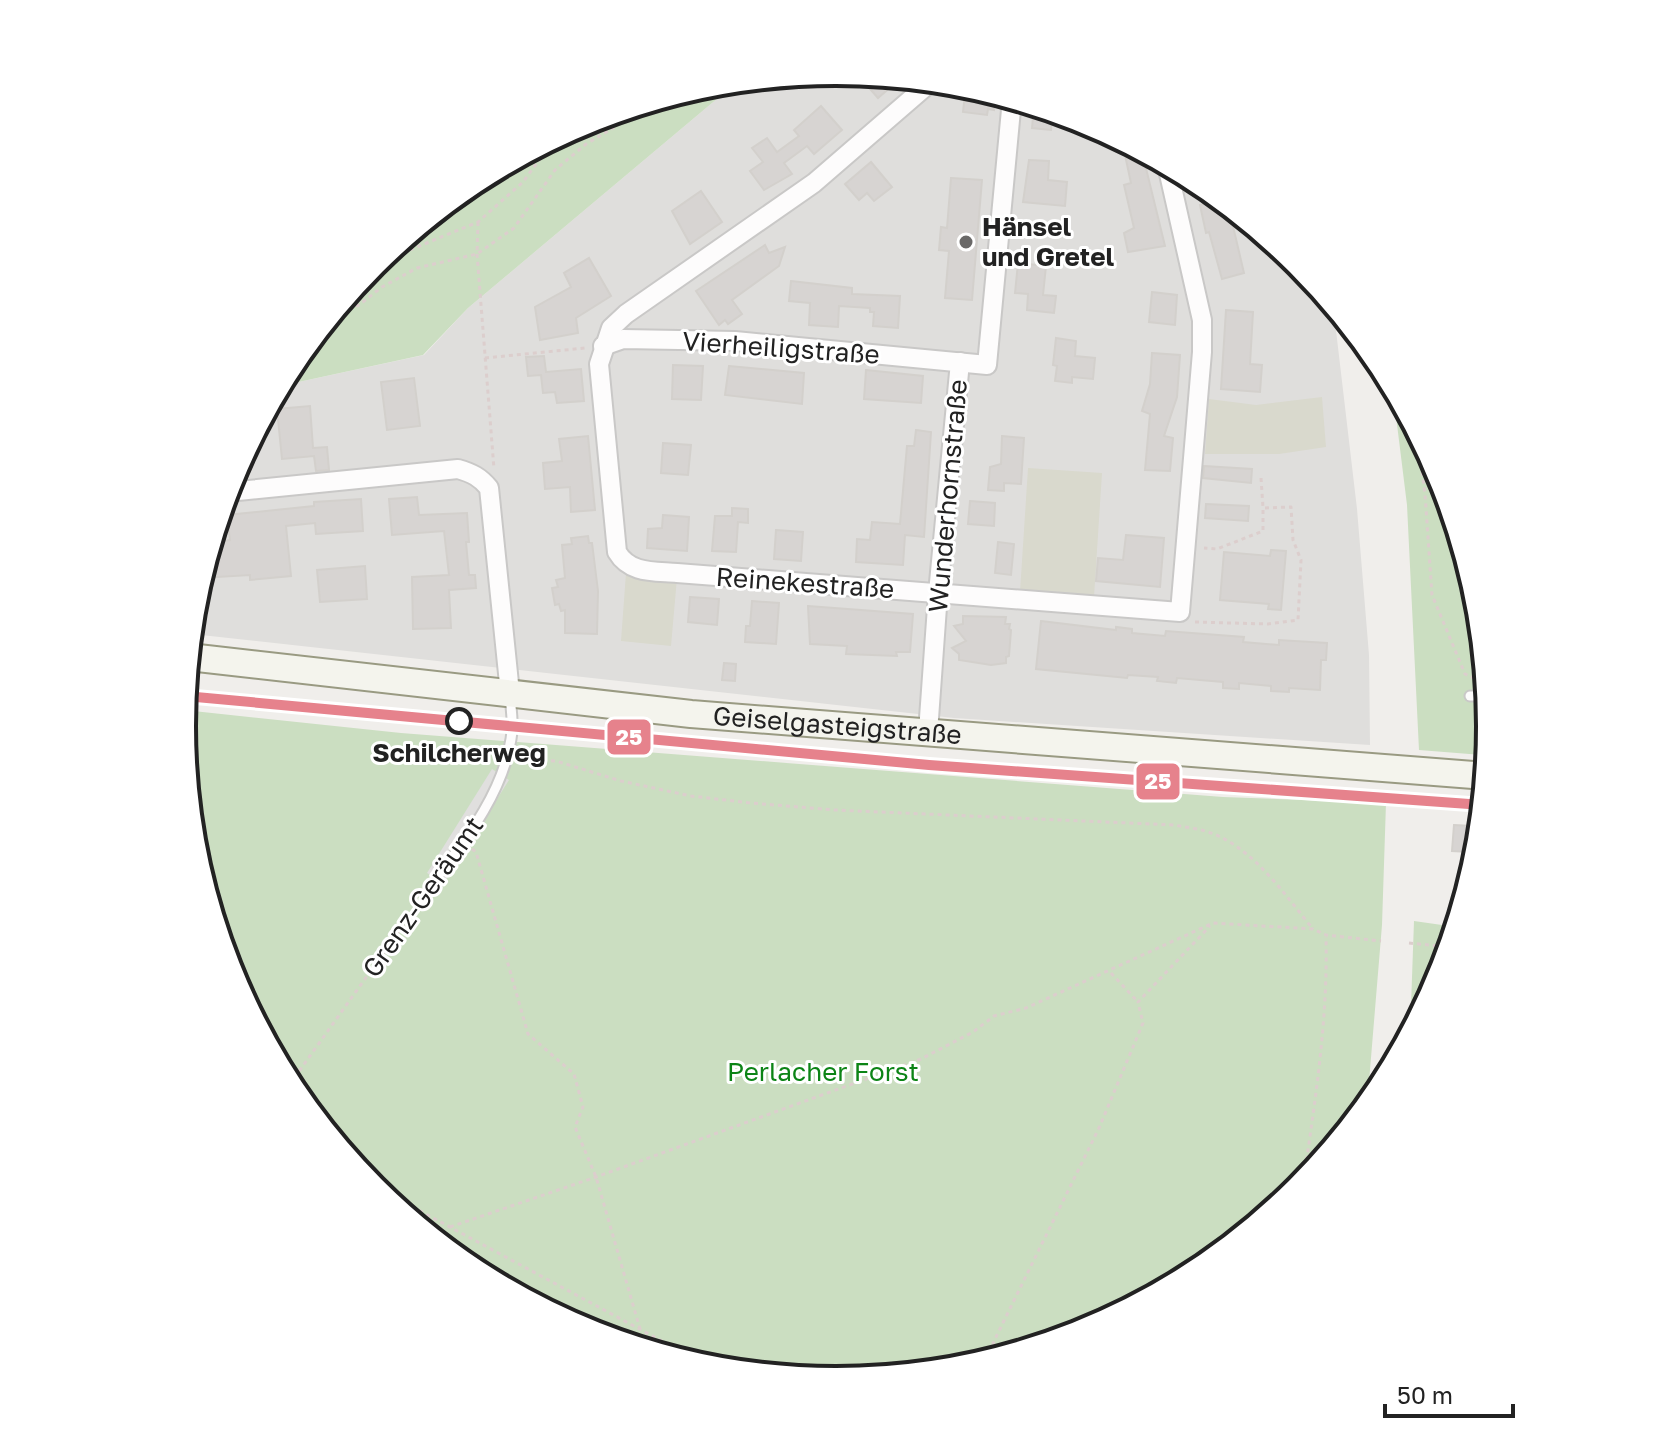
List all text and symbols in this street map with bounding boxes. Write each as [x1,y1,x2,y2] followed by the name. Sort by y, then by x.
[982,211,1114,272] place label: Hänsel und Gretel
[957,233,975,251] marker: Hänsel und Gretel
[681,325,881,370] street label: Vierheiligstraße
[922,378,973,614] street label: Wunderhornstraße
[715,561,895,604] street label: Reinekestraße
[712,700,963,750] street label: Geiselgasteigstraße
[446,708,472,734] marker: Schilcherweg
[606,718,652,756] line badge: 25
[616,723,642,750] text: 25
[372,737,546,768] place label: Schilcherweg
[1135,762,1181,801] line badge: 25
[1145,767,1171,794] text: 25
[356,811,489,983] street label: Grenz-Geräumt
[727,1056,919,1087] park label: Perlacher Forst
[1385,1368,1513,1418] scale bar
[1397,1380,1453,1409] text: 50 m

